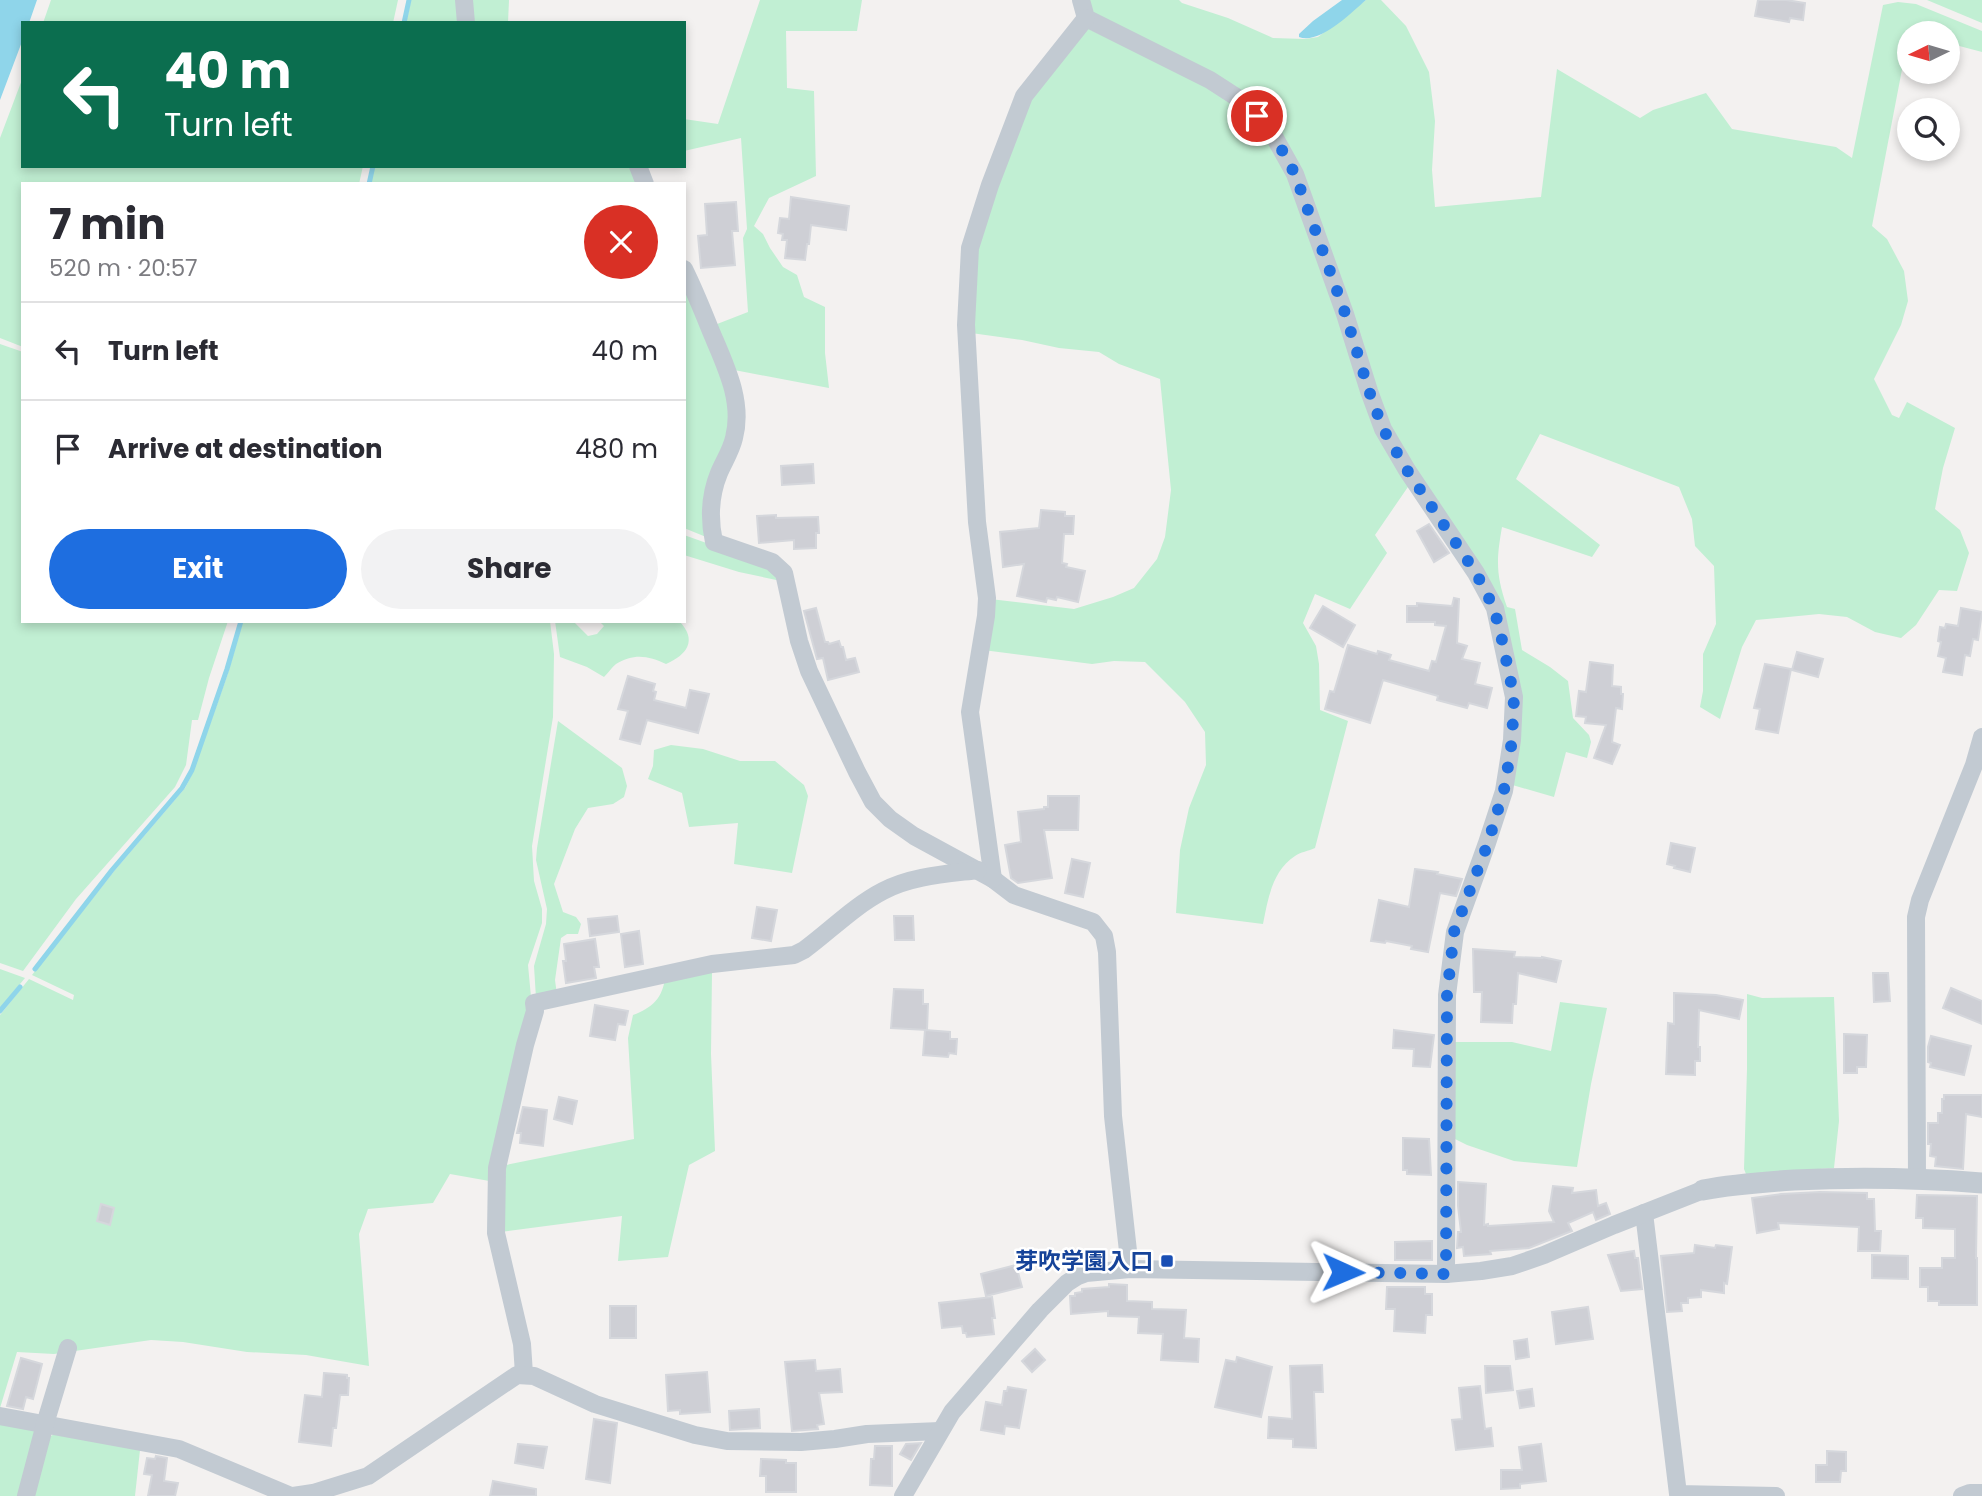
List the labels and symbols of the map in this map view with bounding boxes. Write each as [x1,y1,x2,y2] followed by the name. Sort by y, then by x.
[1897,21,1960,84] north arrow
[1227,86,1287,146] pin
[1306,1235,1380,1309] position arrow
[1015,1245,1153,1277] place label: 芽吹学園入口
[1159,1253,1175,1269] marker: 芽吹学園入口

